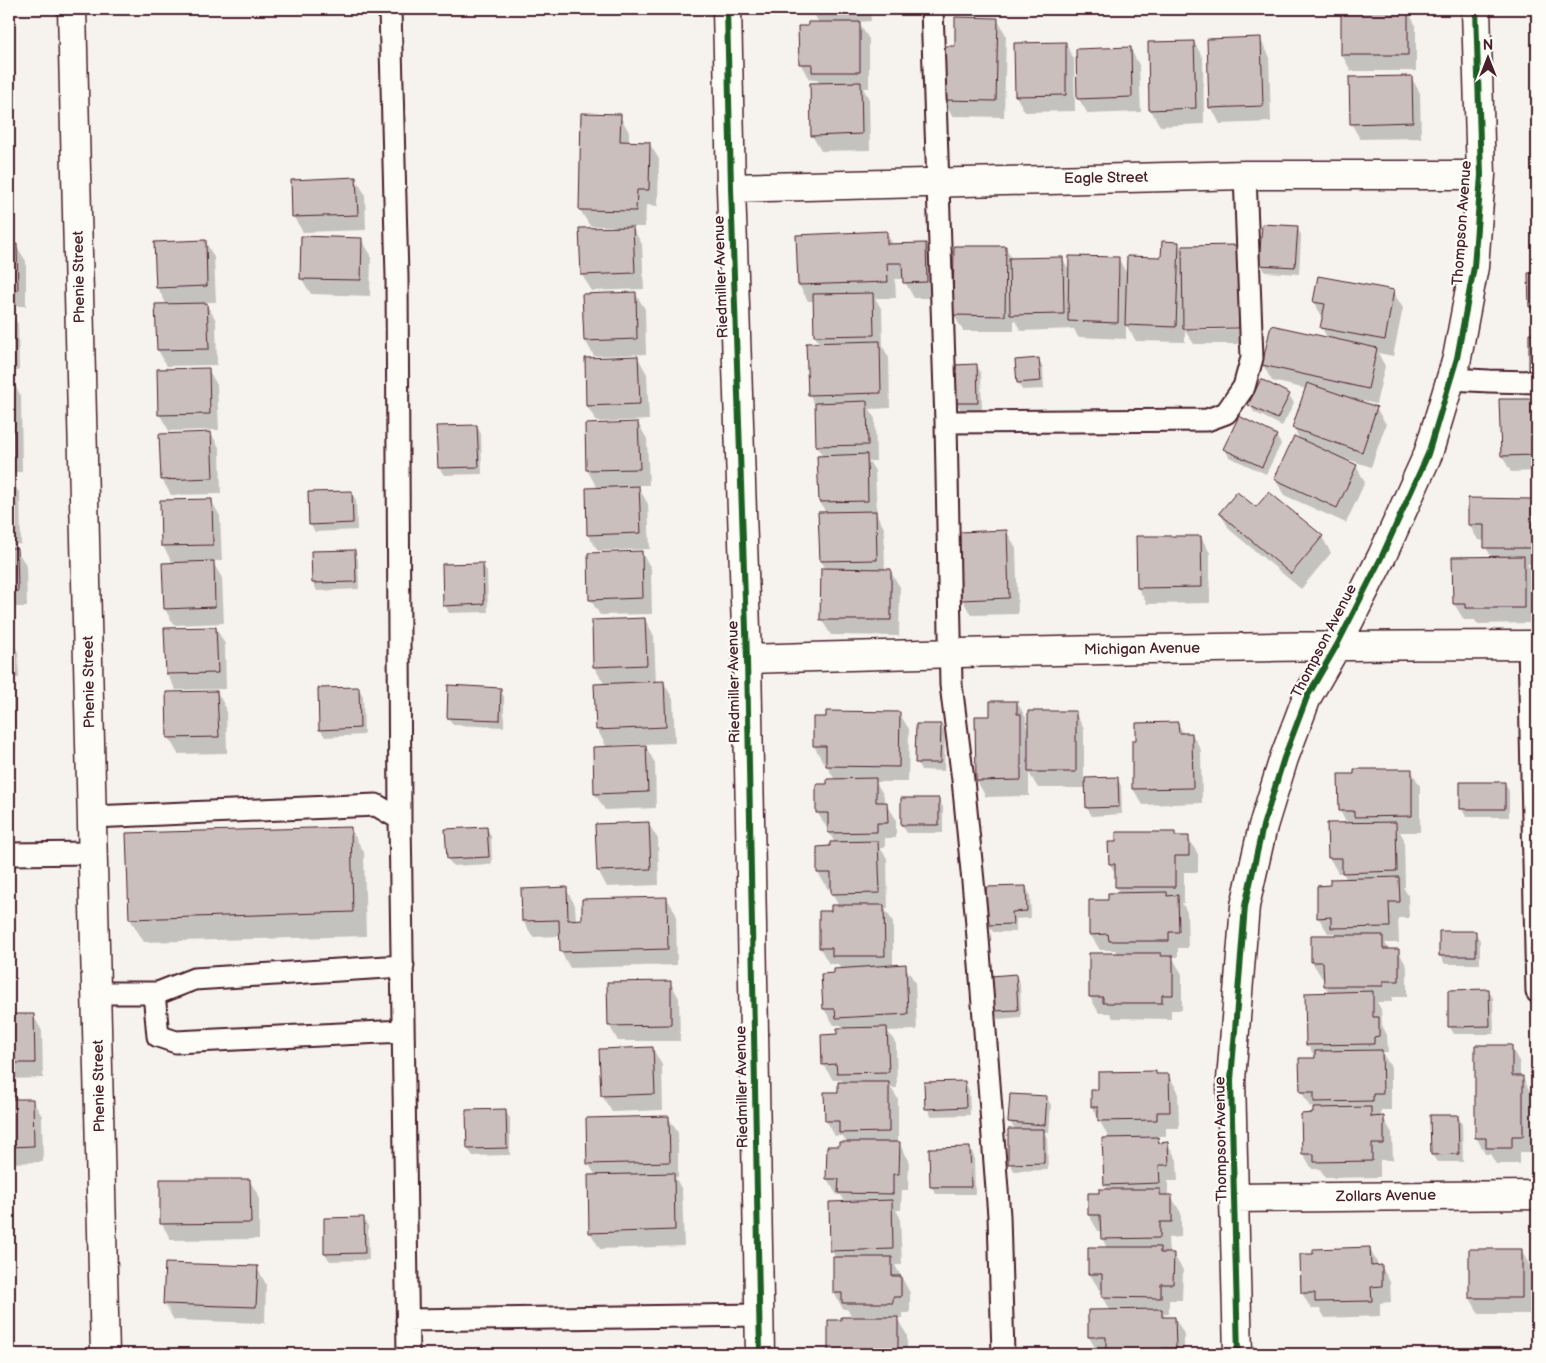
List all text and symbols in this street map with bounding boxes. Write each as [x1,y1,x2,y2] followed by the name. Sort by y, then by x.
[1464,32,1514,82] north arrow
[1483,37,1493,54] text: N
[1448,160,1476,286] street label: Thompson Avenue
[1064,168,1149,188] street label: Eagle Street
[709,215,733,339] street label: Riedmiller Avenue
[69,230,89,323] street label: Phenie Street
[1287,581,1361,701] street label: Thompson Avenue
[723,620,745,744] street label: Riedmiller Avenue
[79,635,99,728] street label: Phenie Street
[1084,638,1200,660] street label: Michigan Avenue
[731,1025,753,1149] street label: Riedmiller Avenue
[89,1039,109,1132] street label: Phenie Street
[1210,1076,1232,1202] street label: Thompson Avenue
[1335,1186,1436,1206] street label: Zollars Avenue

